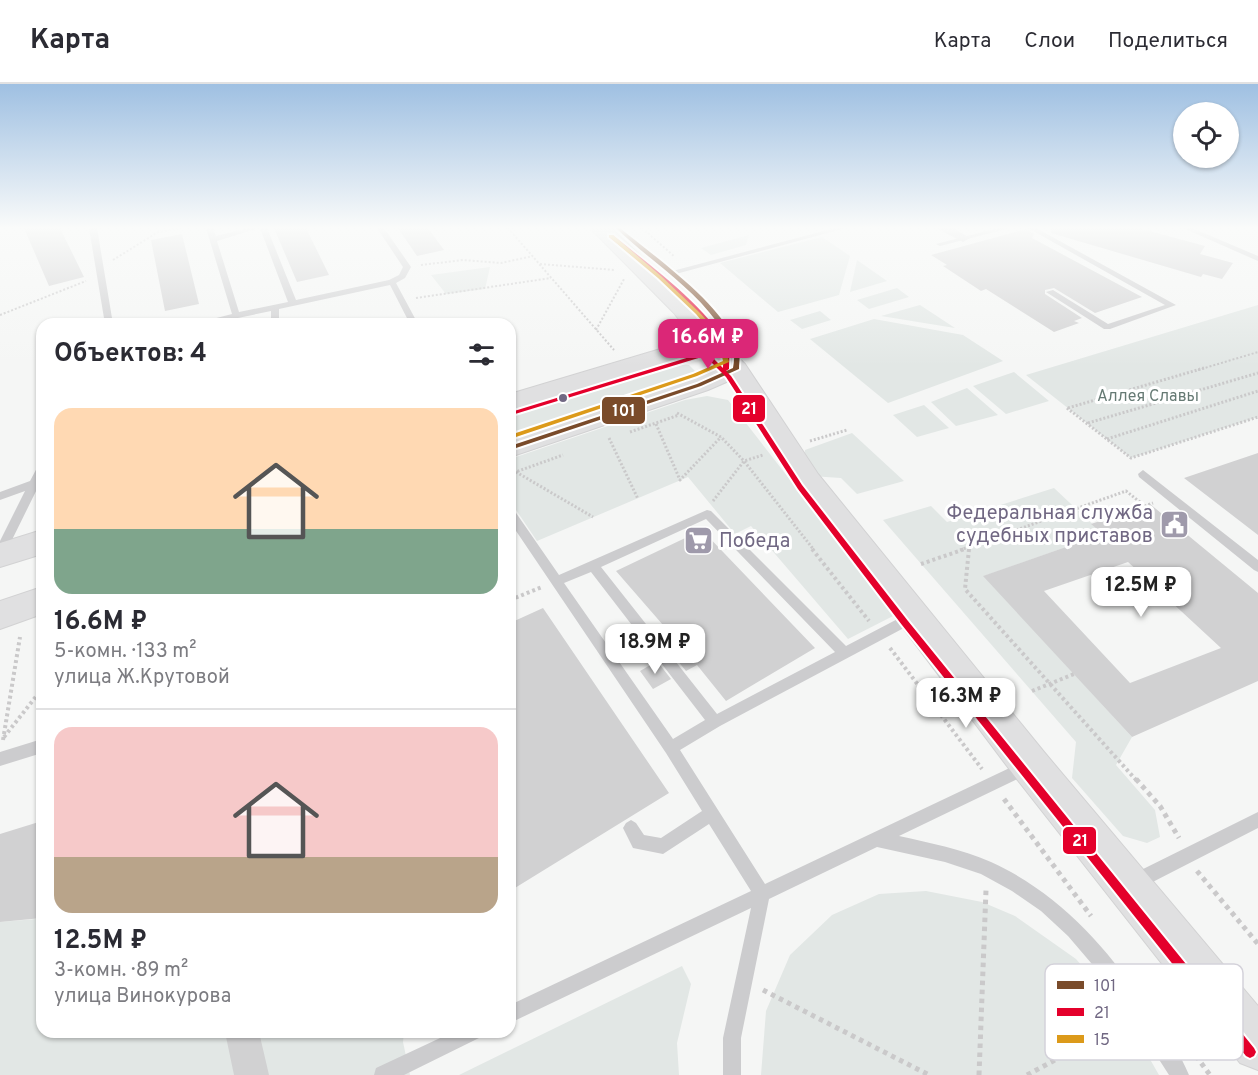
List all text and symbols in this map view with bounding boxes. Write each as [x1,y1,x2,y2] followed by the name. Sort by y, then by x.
[30,23,110,59] text: Карта
[934,28,991,55] text: Карта
[1024,28,1075,55] text: Слои
[1108,28,1228,55] text: Поделиться
[1173,102,1239,168] map controls
[1173,102,1239,168] button: locate
[653,319,763,370] pin: 16.6M ₽
[672,325,744,351] text: 16.6M ₽
[54,338,207,371] text: Объектов: 4
[465,338,498,371] icon: filters
[1097,387,1199,407] park label: Аллея Славы
[557,392,569,404] unlabelled marker
[732,394,766,423] line badge: 21
[601,396,646,425] line badge: 101
[741,400,757,420] text: 21
[612,402,636,422] text: 101
[222,447,330,555] icon: home
[947,501,1153,550] place label: Федеральная служба судебных приставов
[1158,508,1190,540] public building icon: Федеральная служба судебных приставов
[682,524,714,556] supermarket icon: Победа
[719,529,790,555] place label: Победа
[1086,567,1196,618] pin: 12.5M ₽
[1105,573,1177,599] text: 12.5M ₽
[54,606,147,639] text: 16.6M ₽
[600,624,710,675] pin: 18.9M ₽
[619,630,691,656] text: 18.9M ₽
[54,639,197,665] text: 5-комн. · 133 m²
[54,665,230,691] text: улица Ж.Крутовой
[911,678,1021,729] pin: 16.3M ₽
[930,684,1002,710] text: 16.3M ₽
[222,766,330,874] icon: home
[1062,826,1097,855] line badge: 21
[1072,832,1088,852] text: 21
[54,925,147,958] text: 12.5M ₽
[54,958,188,984] text: 3-комн. · 89 m²
[1045,964,1243,1060] legend
[1094,977,1116,997] text: 101
[54,984,231,1010] text: улица Винокурова
[1094,1004,1110,1024] text: 21
[1094,1031,1110,1051] text: 15

